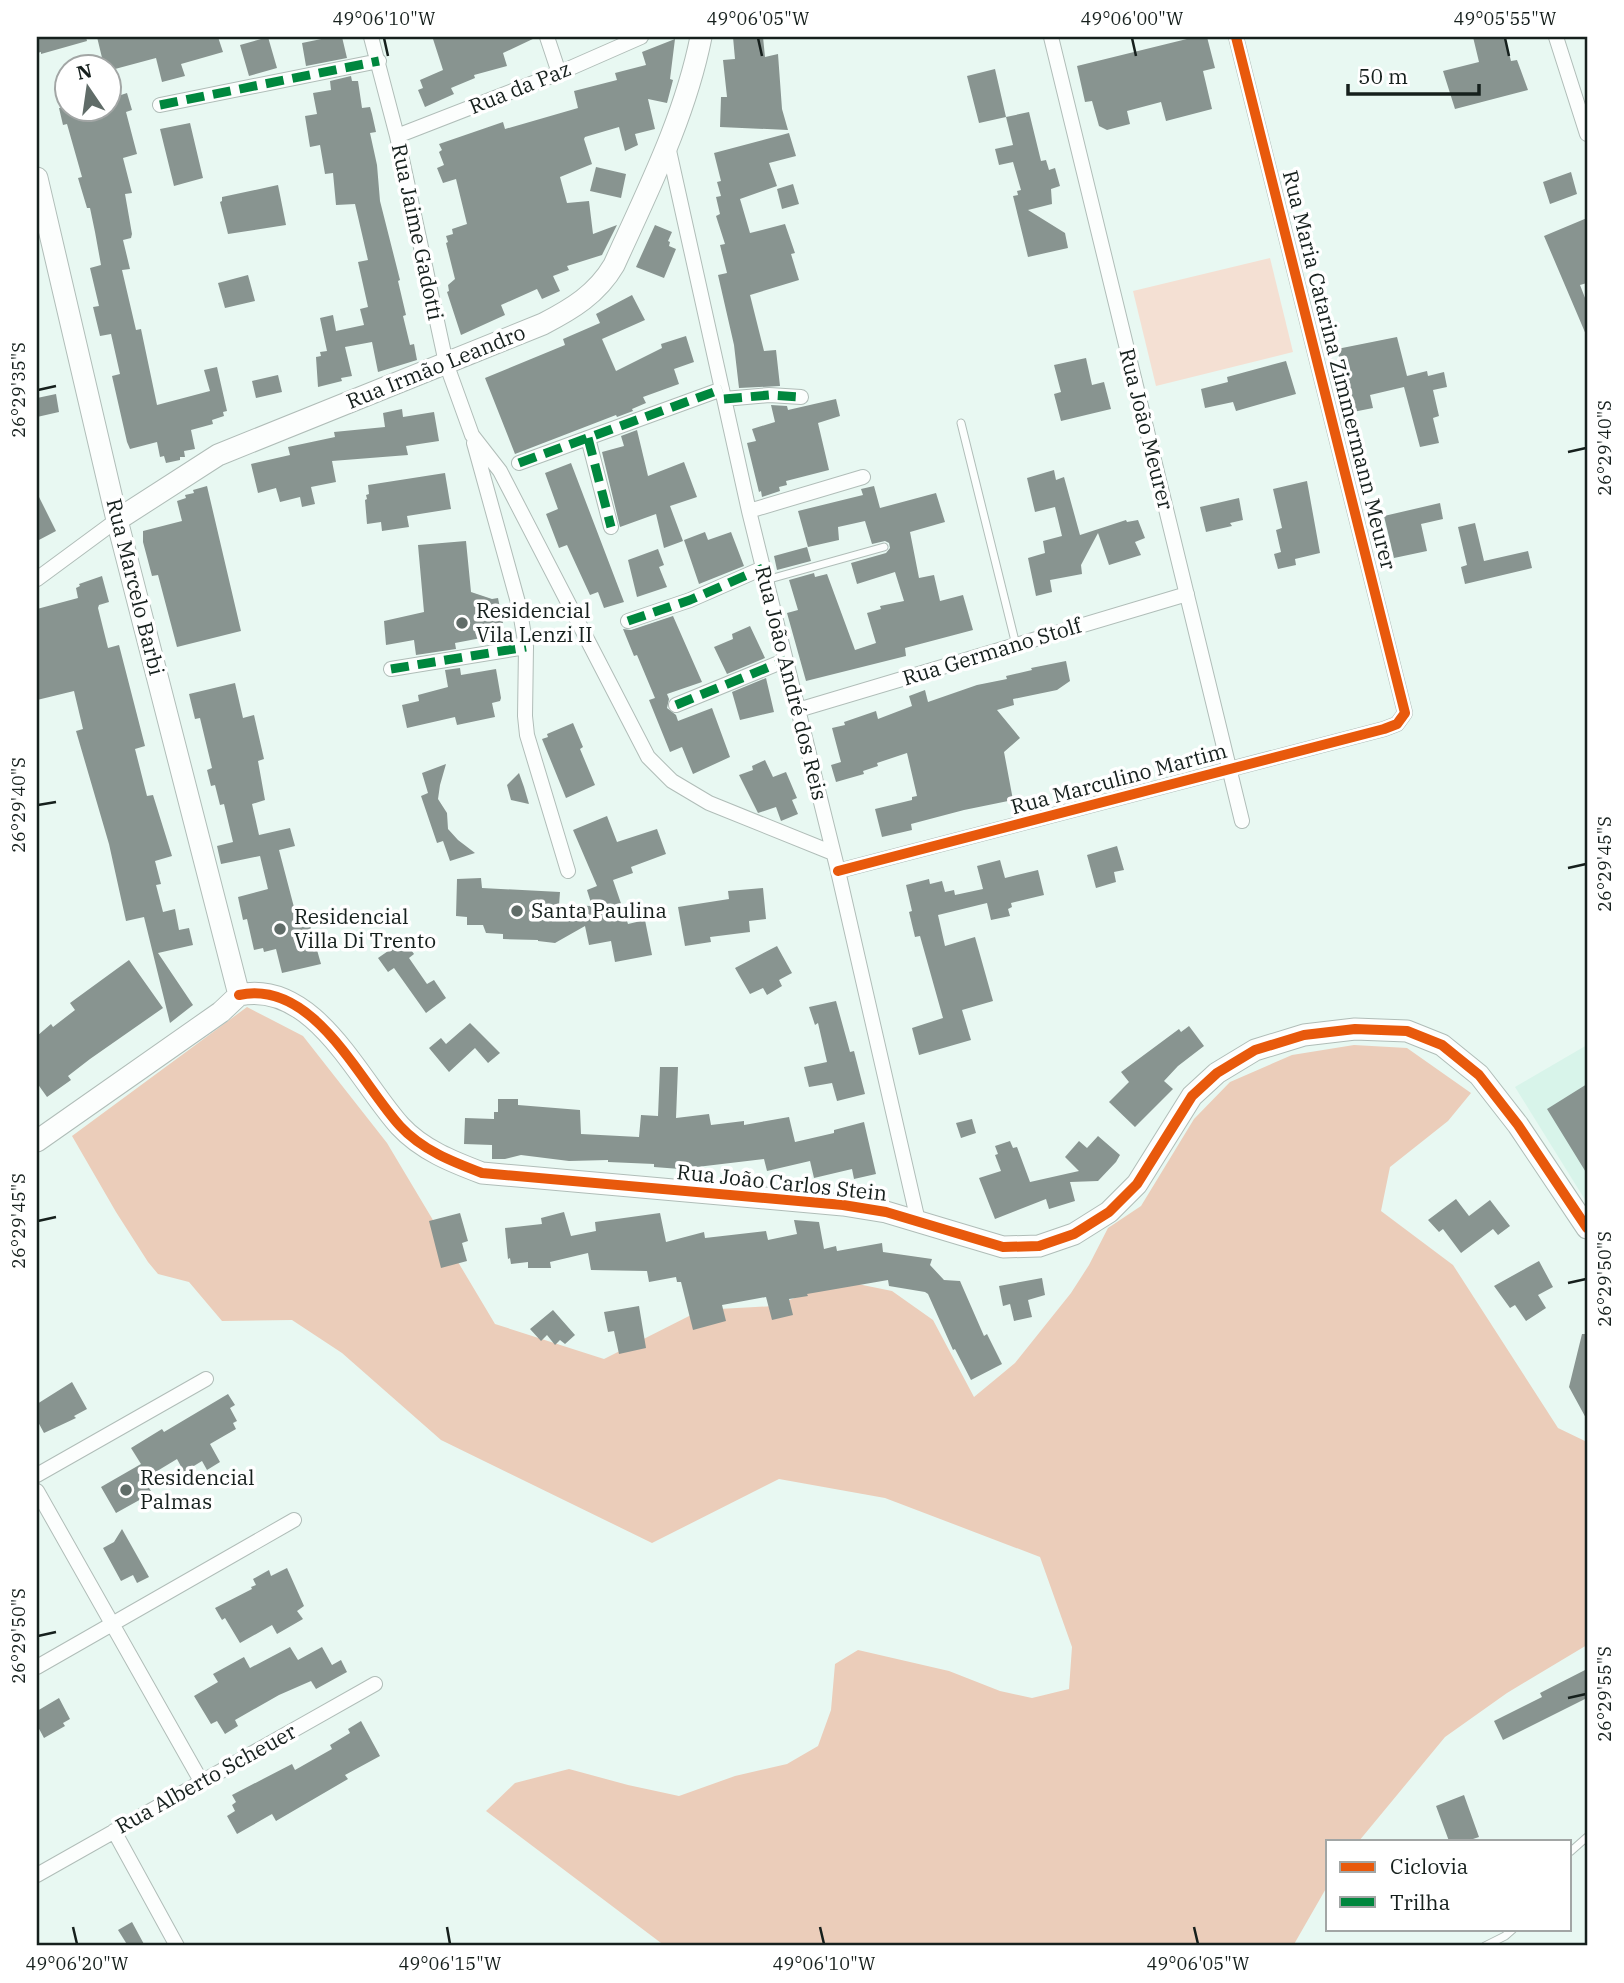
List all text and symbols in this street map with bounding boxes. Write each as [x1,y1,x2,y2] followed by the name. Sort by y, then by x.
[333,7,436,30] text: 49°06'10"W
[707,7,810,30] text: 49°06'05"W
[1081,7,1184,30] text: 49°06'00"W
[1454,7,1557,30] text: 49°05'55"W
[52,52,122,122] north arrow
[1348,52,1479,96] scale bar
[465,54,575,120] street label: Rua da Paz
[74,58,94,85] text: N
[1358,62,1408,90] text: 50 m
[386,141,450,323] street label: Rua Jaime Gadotti
[1277,167,1403,573] street label: Rua Maria Catarina Zimmermann Meurer
[342,317,529,415] street label: Rua Irmão Leandro
[7,342,30,438] text: 26°29'35"S
[1113,345,1181,513] street label: Rua João Meurer
[1593,400,1616,496] text: 26°29'40"S
[100,495,171,678] street label: Rua Marcelo Barbi
[749,563,835,803] street label: Rua João André dos Reis
[476,596,593,648] place label: Residencial Vila Lenzi II
[899,610,1086,692] street label: Rua Germano Stolf
[454,615,470,631] marker: Residencial Vila Lenzi II
[1008,736,1230,820] street label: Rua Marculino Martim
[7,757,30,853] text: 26°29'40"S
[1593,816,1616,912] text: 26°29'45"S
[531,896,667,924] place label: Santa Paulina
[294,902,436,954] place label: Residencial Villa Di Trento
[509,903,525,919] marker: Santa Paulina
[272,921,288,937] marker: Residencial Villa Di Trento
[675,1157,889,1207] street label: Rua João Carlos Stein
[7,1173,30,1269] text: 26°29'45"S
[1593,1231,1616,1327] text: 26°29'50"S
[140,1463,255,1515] place label: Residencial Palmas
[118,1482,134,1498] marker: Residencial Palmas
[7,1588,30,1684] text: 26°29'50"S
[1593,1646,1616,1742] text: 26°29'55"S
[110,1716,302,1839] street label: Rua Alberto Scheuer
[1326,1840,1572,1930] legend
[1390,1852,1468,1880] text: Ciclovia
[1390,1888,1450,1916] text: Trilha
[26,1952,129,1975] text: 49°06'20"W
[399,1952,502,1975] text: 49°06'15"W
[773,1952,876,1975] text: 49°06'10"W
[1147,1952,1250,1975] text: 49°06'05"W

